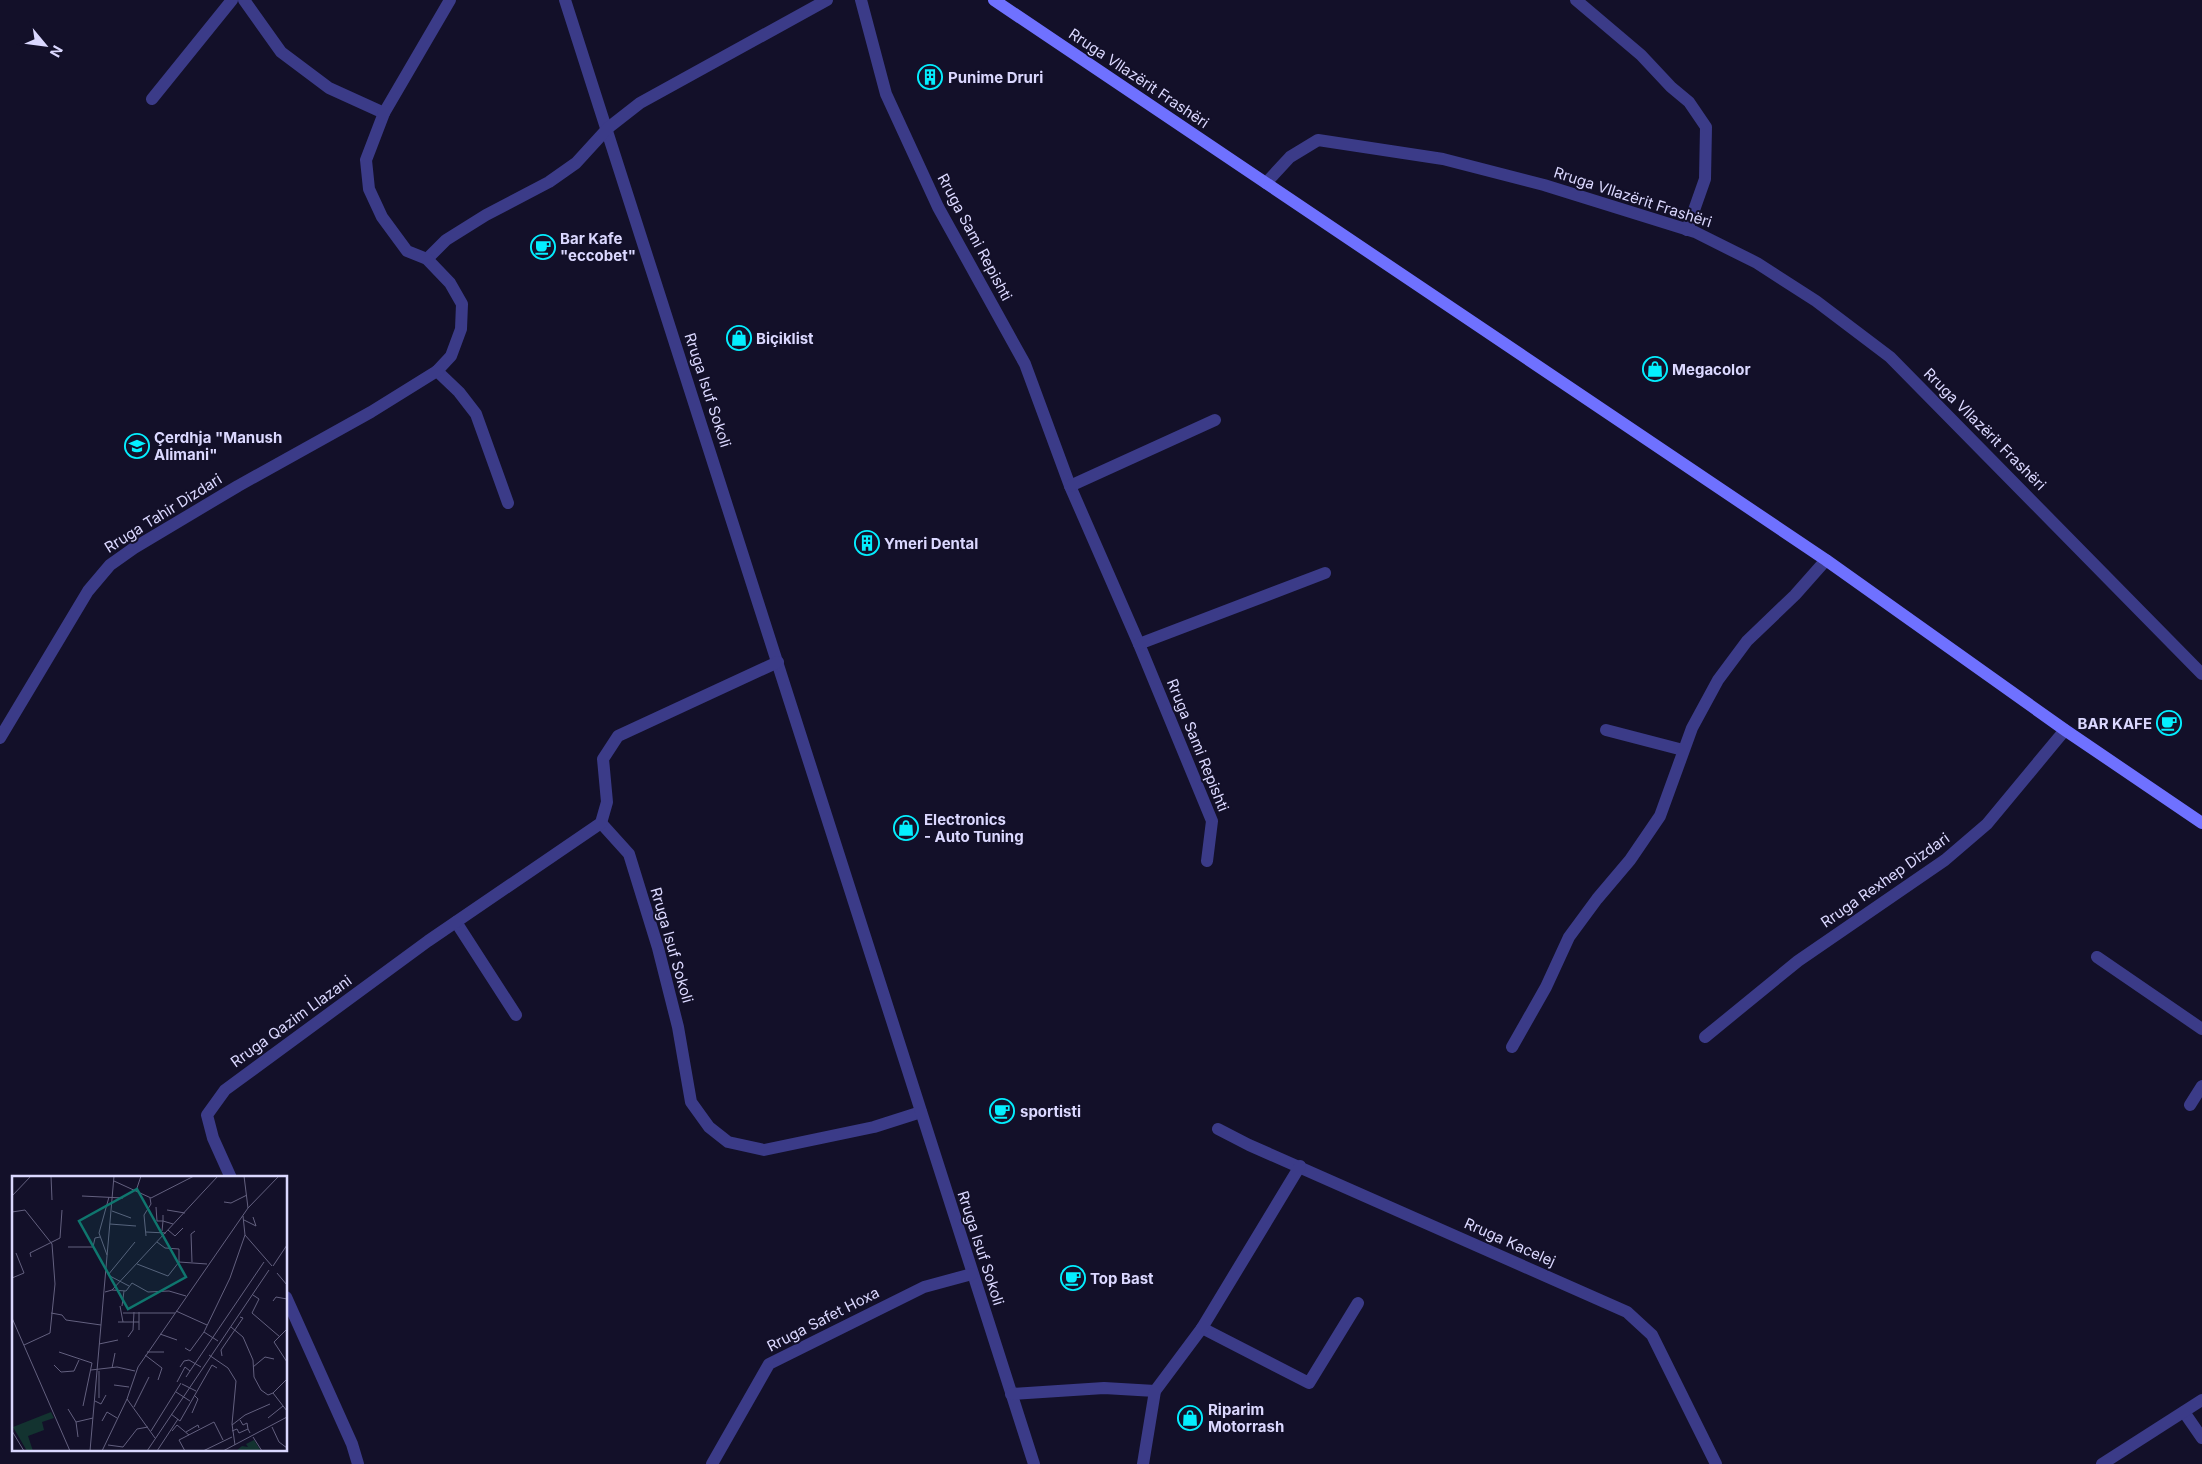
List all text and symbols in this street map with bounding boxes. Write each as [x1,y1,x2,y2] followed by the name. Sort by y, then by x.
[20,20,70,70] north arrow
[1065,24,1213,132] street label: Rruga Vllazërit Frashëri
[47,43,67,60] text: N
[917,64,943,90] building icon: Punime Druri
[948,68,1043,87] place label: Punime Druri
[1552,162,1714,232] street label: Rruga Vllazërit Frashëri
[933,170,1017,304] street label: Rruga Sami Repishti
[560,229,636,265] place label: Bar Kafe "eccobet"
[530,234,556,260] cafe icon: Bar Kafe "eccobet"
[726,325,752,351] shop icon: Biçiklist
[756,329,814,348] place label: Biçiklist
[681,330,735,450] street label: Rruga Isuf Sokoli
[1642,356,1668,382] shop icon: Megacolor
[1672,360,1751,379] place label: Megacolor
[1920,364,2050,494] street label: Rruga Vllazërit Frashëri
[154,428,282,464] place label: Çerdhja "Manush Alimani"
[124,433,150,459] school or university icon: Çerdhja "Manush Alimani"
[101,469,225,557] street label: Rruga Tahir Dizdari
[854,530,880,556] building icon: Ymeri Dental
[884,534,978,553] place label: Ymeri Dental
[1163,676,1233,814] street label: Rruga Sami Repishti
[2156,710,2182,736] cafe icon: BAR KAFE
[2078,714,2152,733] place label: BAR KAFE
[924,810,1024,846] place label: Electronics - Auto Tuning
[893,815,919,841] shop icon: Electronics - Auto Tuning
[1817,828,1953,932] street label: Rruga Rexhep Dizdari
[646,885,698,1005] street label: Rruga Isuf Sokoli
[227,971,355,1071] street label: Rruga Qazim Llazani
[989,1098,1015,1124] cafe icon: sportisti
[1020,1102,1081,1121] place label: sportisti
[12,1176,288,1452] inset map
[954,1188,1008,1308] street label: Rruga Isuf Sokoli
[1461,1213,1559,1271] street label: Rruga Kacelej
[1060,1265,1086,1291] cafe icon: Top Bast
[1090,1269,1154,1288] place label: Top Bast
[764,1283,882,1355] street label: Rruga Safet Hoxa
[1208,1400,1284,1436] place label: Riparim Motorrash
[1177,1405,1203,1431] shop icon: Riparim Motorrash

